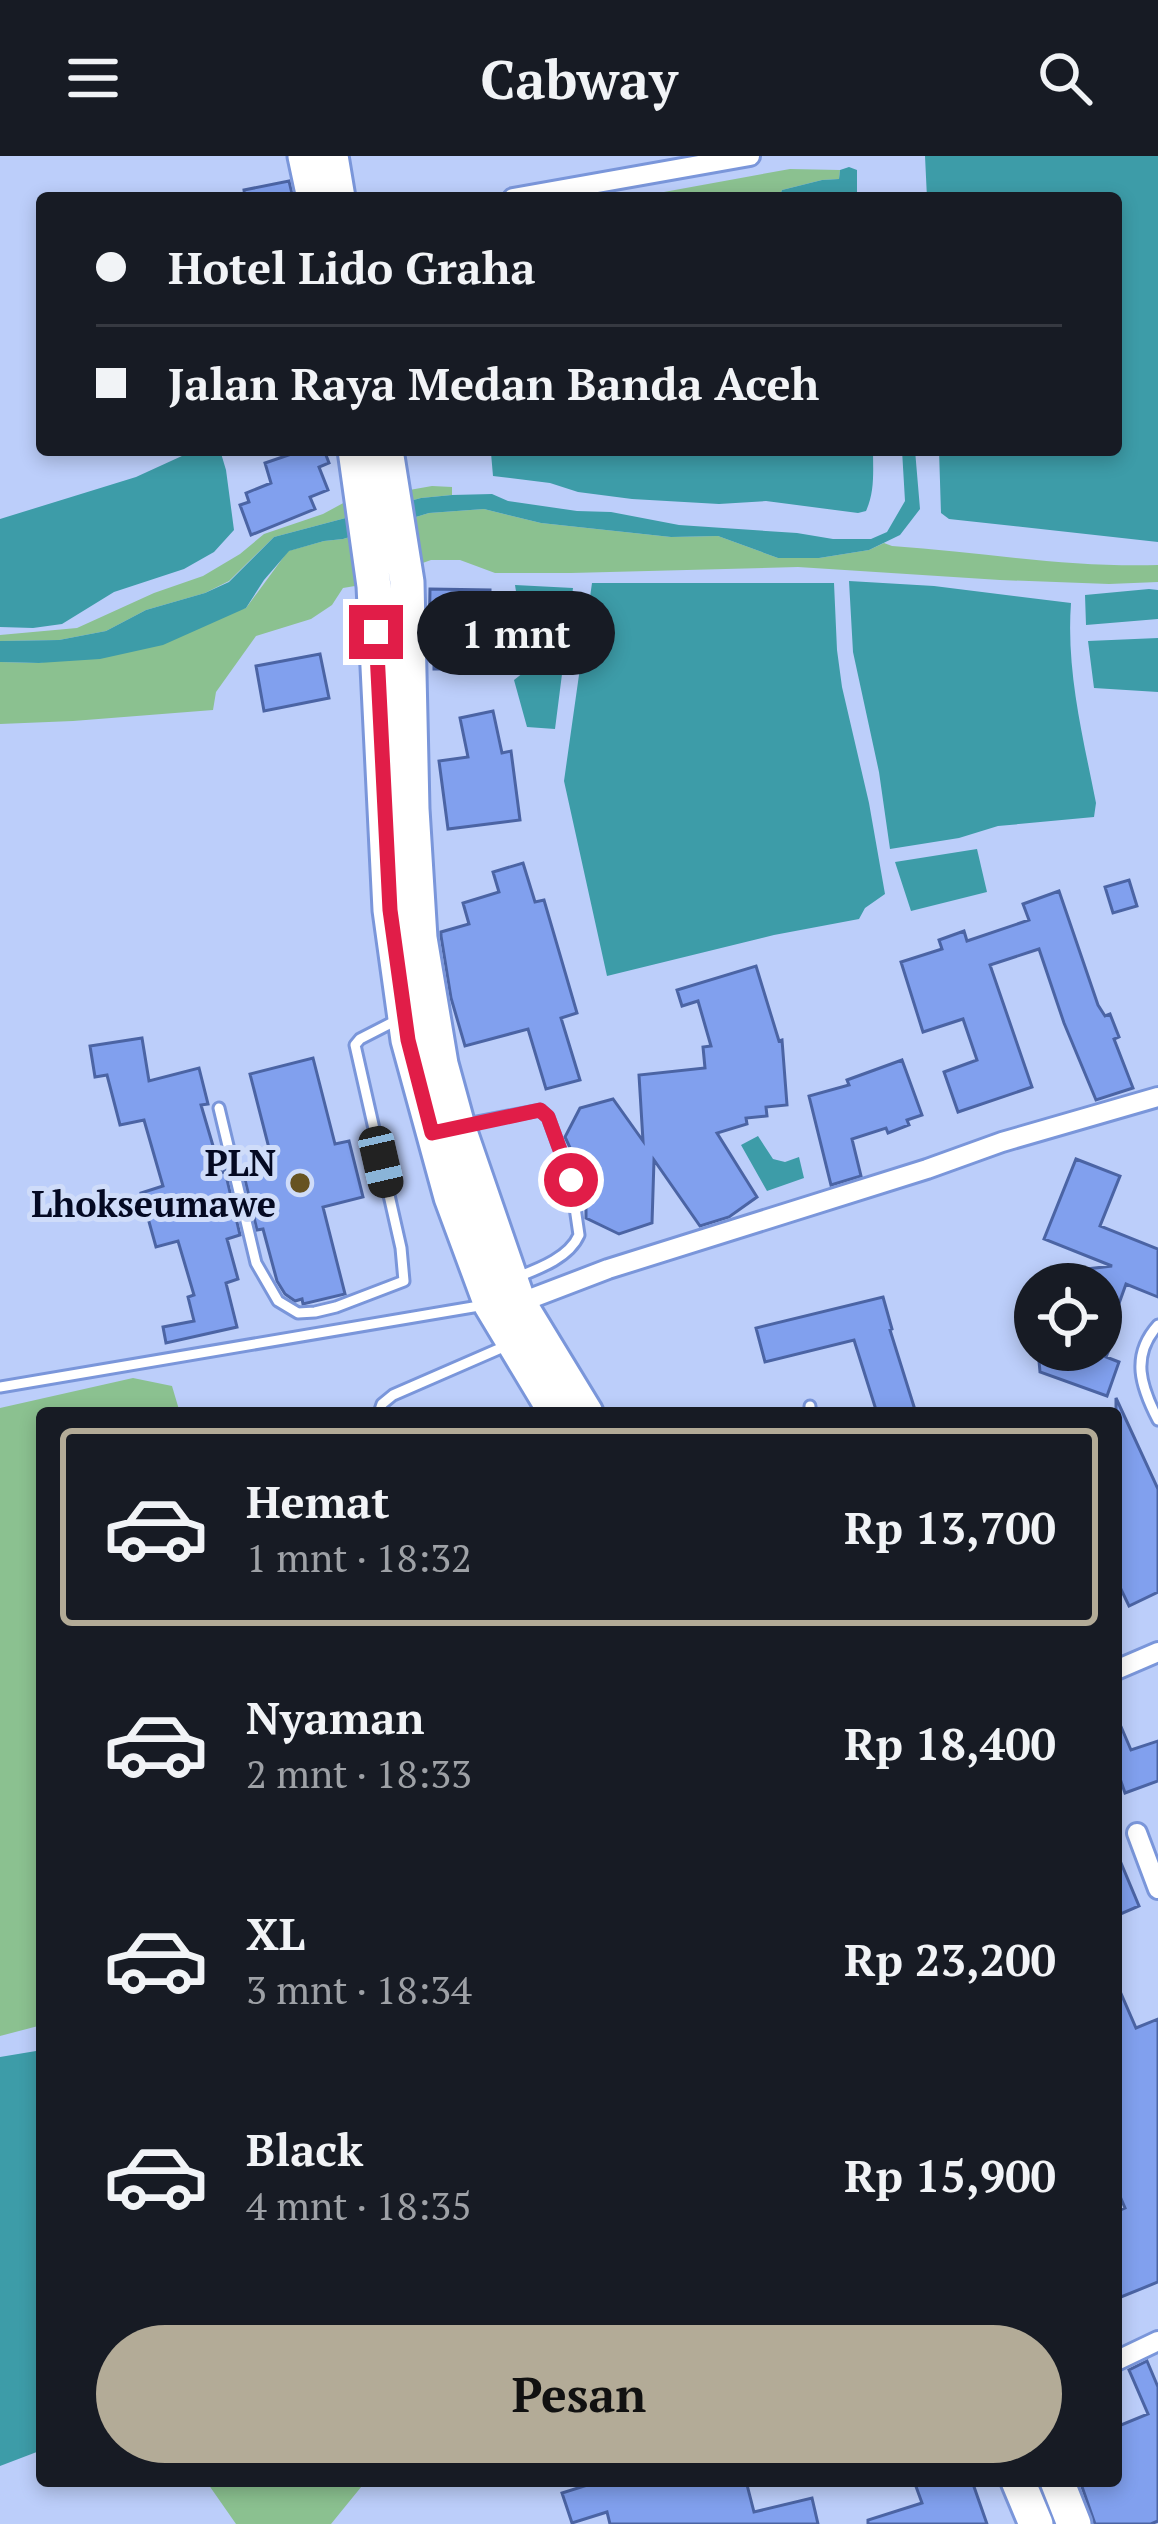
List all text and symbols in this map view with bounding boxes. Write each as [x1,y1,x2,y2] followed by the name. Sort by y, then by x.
[480,43,678,114] text: Cabway
[60,45,126,111] icon: menu
[1032,45,1098,111] icon: search
[168,237,536,297] text: Hotel Lido Graha
[168,353,819,413] text: Jalan Raya Medan Banda Aceh
[418,590,616,674] callout: 1 mnt
[349,605,403,659] route end
[461,607,571,659] text: 1 mnt
[355,1123,407,1201] car
[31,1139,276,1227] place label: PLN Lhokseumawe
[544,1153,598,1207] route start
[287,1170,313,1196] marker: PLN Lhokseumawe
[1014,1263,1122,1371] map controls
[1014,1263,1122,1371] button: locate
[246,1471,389,1531] text: Hemat
[102,1473,210,1581] icon: car
[844,1497,1056,1557] text: Rp 13,700
[246,1531,472,1583] text: 1 mnt · 18:32
[246,1687,425,1747] text: Nyaman
[102,1689,210,1797] icon: car
[844,1713,1056,1773] text: Rp 18,400
[246,1747,472,1799] text: 2 mnt · 18:33
[246,1903,305,1963] text: XL
[102,1905,210,2013] icon: car
[844,1929,1056,1989] text: Rp 23,200
[246,1963,472,2015] text: 3 mnt · 18:34
[246,2119,363,2179] text: Black
[102,2121,210,2229] icon: car
[844,2145,1056,2205] text: Rp 15,900
[246,2179,472,2231] text: 4 mnt · 18:35
[96,2325,1062,2463] button: Pesan

